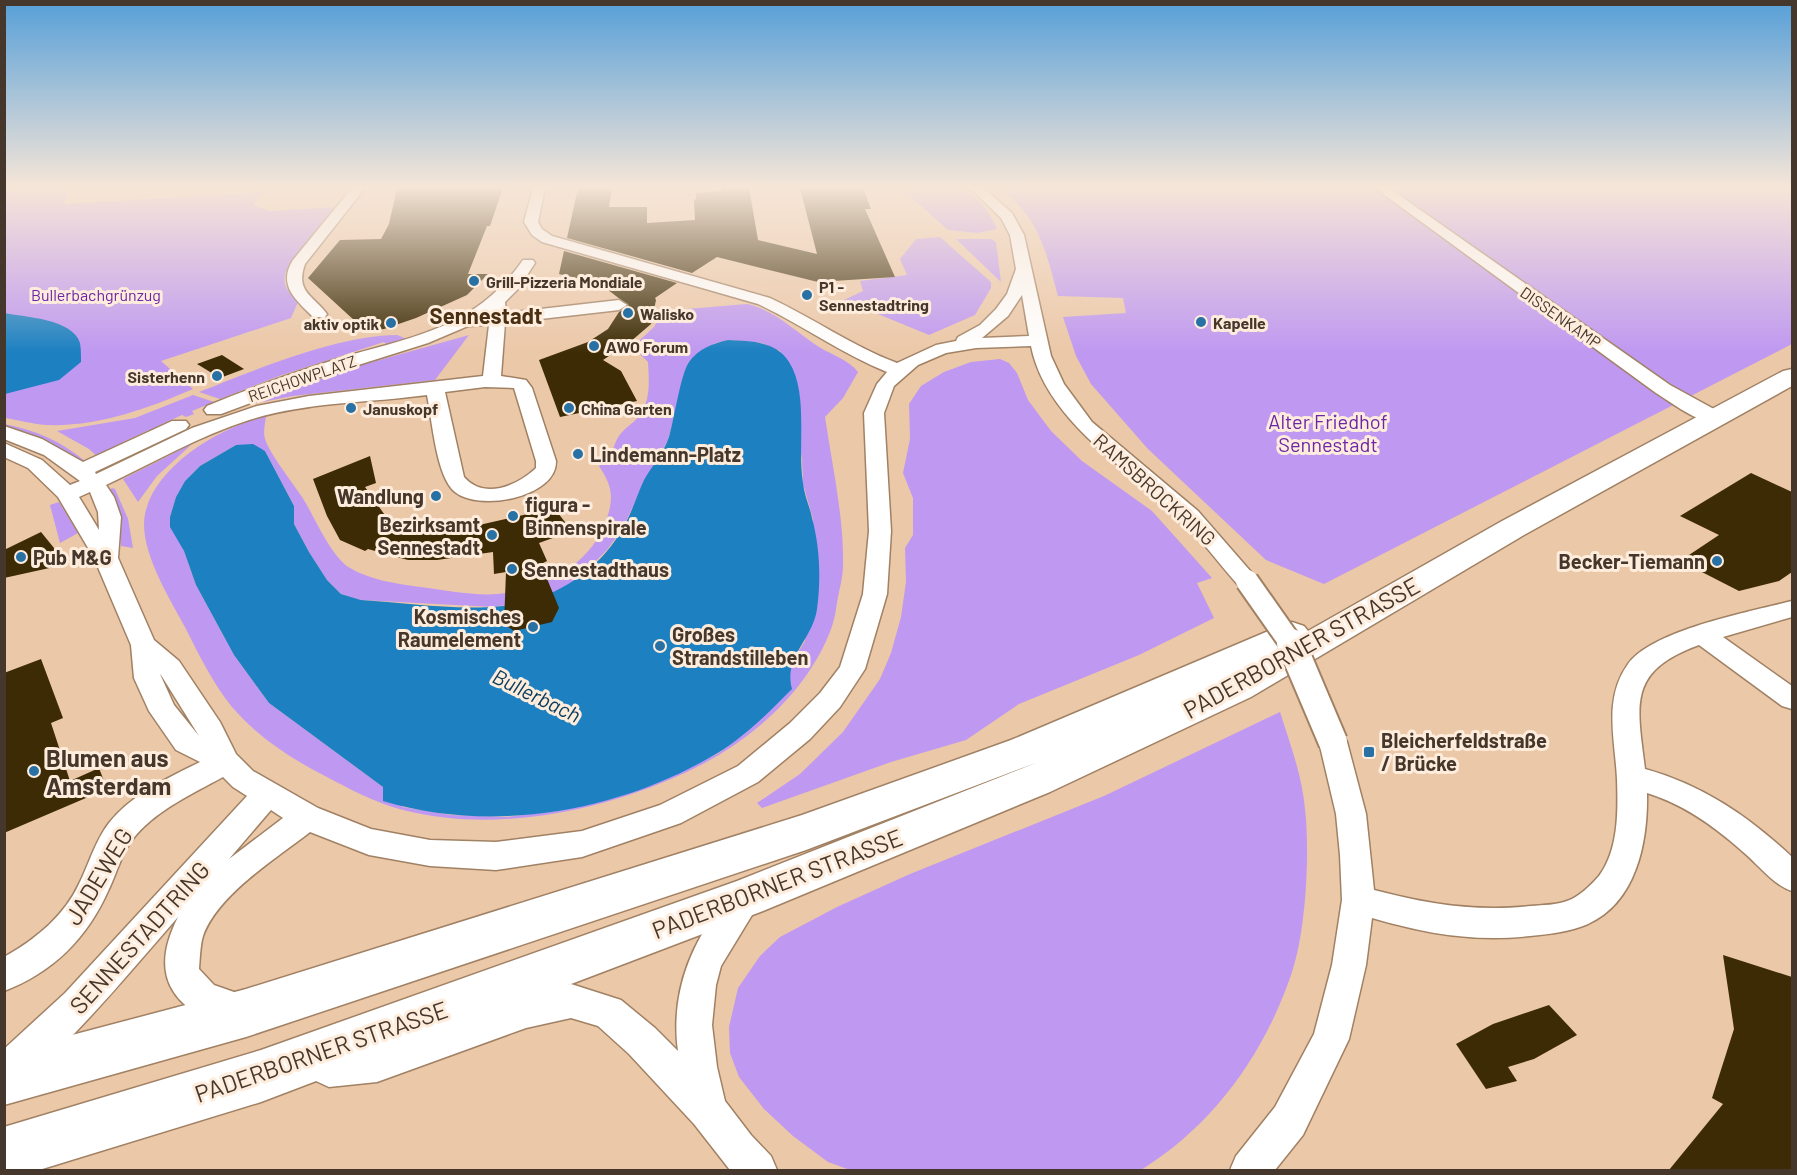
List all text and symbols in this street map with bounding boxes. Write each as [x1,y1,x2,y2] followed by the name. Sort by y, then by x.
[486,272,643,291] place label: Grill-Pizzeria Mondiale
[467,274,481,288] marker: Grill-Pizzeria Mondiale
[819,277,929,314] place label: P1 - Sennestadtring
[1517,282,1605,352] street label: DISSENKAMP
[31,285,161,304] park label: Bullerbachgrünzug
[800,288,814,302] marker: P1 - Sennestadtring
[430,302,542,328] district label: Sennestadt
[640,304,694,323] place label: Walisko
[621,306,635,320] marker: Walisko
[1213,313,1266,332] place label: Kapelle
[304,314,379,333] place label: aktiv optik
[1194,315,1208,329] marker: Kapelle
[384,316,398,330] marker: aktiv optik
[606,337,688,356] place label: AWO Forum
[587,339,601,353] marker: AWO Forum
[245,351,359,405] street label: REICHOWPLATZ
[128,367,205,386] place label: Sisterhenn
[210,369,224,383] marker: Sisterhenn
[363,399,438,418] place label: Januskopf
[581,399,672,418] place label: China Garten
[344,401,358,415] marker: Januskopf
[562,401,576,415] marker: China Garten
[1268,409,1388,456] park label: Alter Friedhof Sennestadt
[1089,428,1221,550] street label: RAMSBROCKRING
[590,442,741,466] place label: Lindemann-Platz
[571,447,585,461] marker: Lindemann-Platz
[337,484,424,508] place label: Wandlung
[429,489,443,503] marker: Wandlung
[525,492,647,539] place label: figura - Binnenspirale
[506,509,520,523] marker: figura - Binnenspirale
[377,512,480,559] place label: Bezirksamt Sennestadt
[485,528,499,542] marker: Bezirksamt Sennestadt
[33,545,112,569] place label: Pub M&G
[1558,549,1705,573] place label: Becker-Tiemann
[14,550,28,564] marker: Pub M&G
[1710,554,1724,568] marker: Becker-Tiemann
[524,557,669,581] place label: Sennestadthaus
[505,562,519,576] marker: Sennestadthaus
[1178,570,1424,724] street label: PADERBORNER STRASSE
[398,604,521,651] place label: Kosmisches Raumelement
[526,620,540,634] marker: Kosmisches Raumelement
[672,622,808,669] place label: Großes Strandstilleben
[653,639,667,653] marker: Großes Strandstilleben
[489,663,585,727] water label: Bullerbach
[1381,728,1547,775] place label: Bleicherfeldstraße / Brücke
[46,743,171,800] place label: Blumen aus Amsterdam
[1362,745,1376,759] marker: Bleicherfeldstraße / Brücke
[27,764,41,778] marker: Blumen aus Amsterdam
[58,822,138,930] street label: JADEWEG
[648,822,906,944] street label: PADERBORNER STRASSE
[63,855,215,1019] street label: SENNESTADTRING
[191,994,451,1108] street label: PADERBORNER STRASSE

